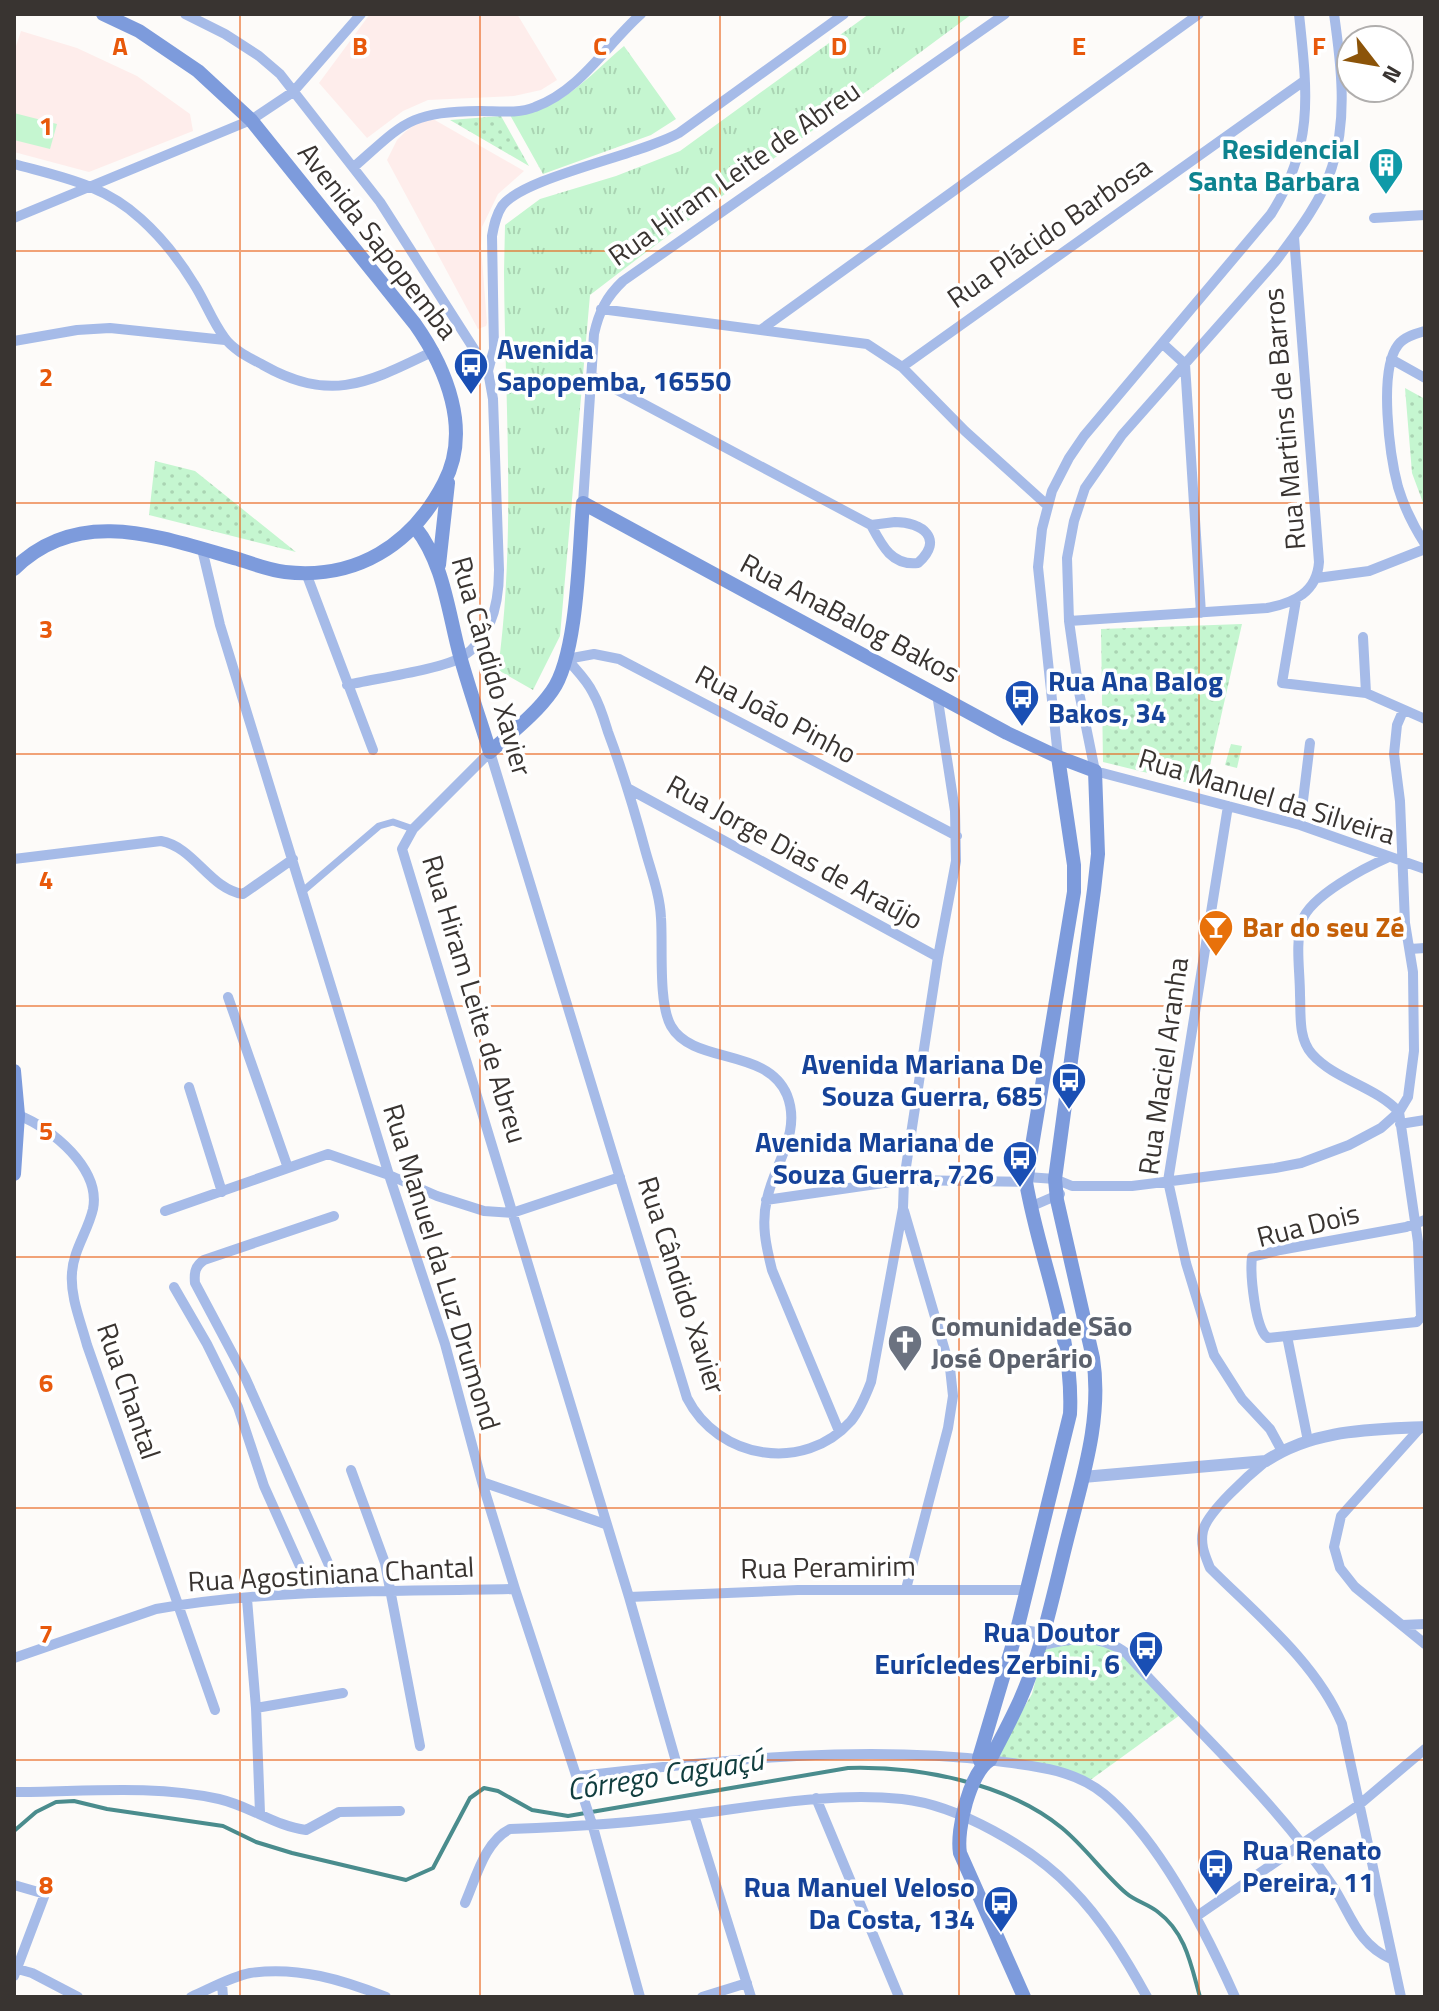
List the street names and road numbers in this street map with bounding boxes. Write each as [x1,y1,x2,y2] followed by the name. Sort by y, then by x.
[599,69,869,276] street label: Rua Hiram Leite de Abreu
[288,133,469,348] street label: Avenida Sapopemba
[938,145,1160,318] street label: Rua Plácido Barbosa
[1251,286,1316,552] street label: Rua Martins de Barros
[733,541,968,694] street label: Rua AnaBalog Bakos
[441,551,544,781] street label: Rua Cândido Xavier
[688,653,865,774] street label: Rua João Pinho
[1133,736,1401,855] street label: Rua Manuel da Silveira
[659,763,932,940] street label: Rua Jorge Dias de Araújo
[411,850,540,1148] street label: Rua Hiram Leite de Abreu
[1126,954,1199,1178] street label: Rua Maciel Aranha
[372,1098,513,1435] street label: Rua Manuel da Luz Drumond
[627,1171,738,1399] street label: Rua Cândido Xavier
[1252,1191,1364,1258] street label: Rua Dois
[86,1317,173,1465] street label: Rua Chantal
[740,1543,916,1590] street label: Rua Peramirim
[187,1545,475,1602] street label: Rua Agostiniana Chantal

